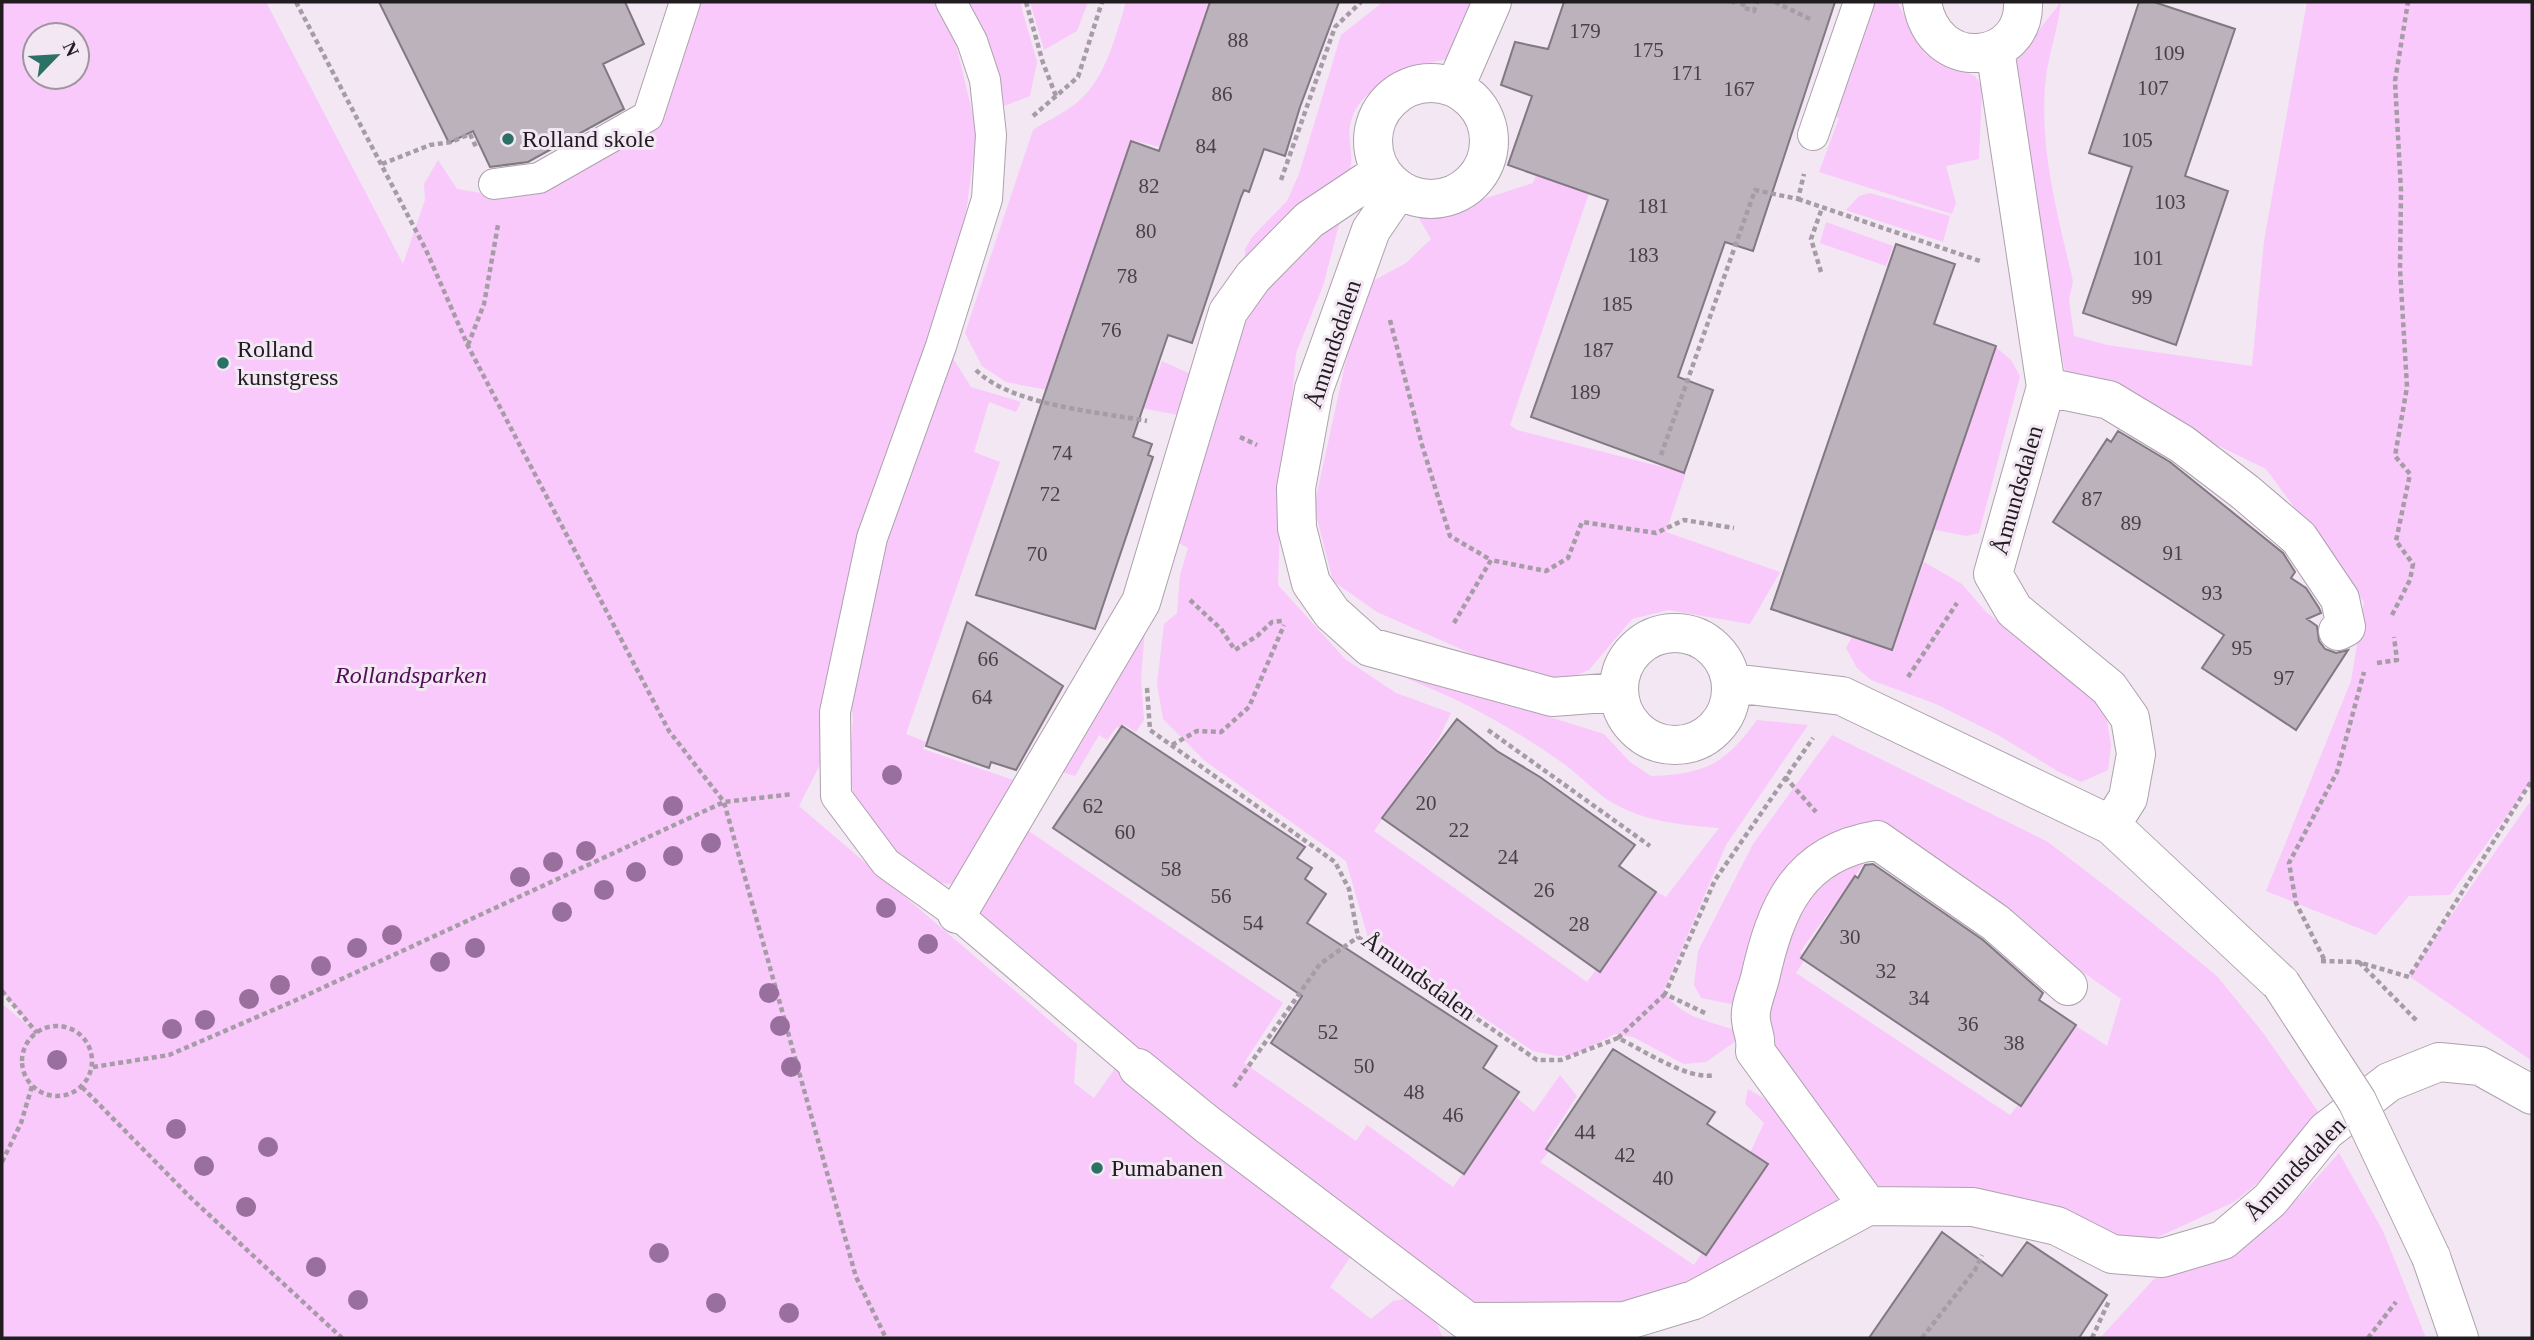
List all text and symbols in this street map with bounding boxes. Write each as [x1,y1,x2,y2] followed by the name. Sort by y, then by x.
[1569,19,1601,43] house number: 179
[21,21,91,91] north arrow
[1228,28,1249,52] house number: 88
[59,38,83,60] text: N
[1632,38,1664,62] house number: 175
[2153,41,2185,65] house number: 109
[1671,61,1703,85] house number: 171
[2137,76,2169,100] house number: 107
[1723,77,1755,101] house number: 167
[1212,82,1233,106] house number: 86
[522,126,655,152] place label: Rolland skole
[2121,128,2153,152] house number: 105
[500,131,516,147] marker: Rolland skole
[1196,134,1217,158] house number: 84
[1139,174,1160,198] house number: 82
[2154,190,2186,214] house number: 103
[1637,194,1669,218] house number: 181
[1136,219,1157,243] house number: 80
[1627,243,1659,267] house number: 183
[2132,246,2164,270] house number: 101
[1117,264,1138,288] house number: 78
[1300,277,1366,411] street label: Åmundsdalen
[2132,285,2153,309] house number: 99
[1601,292,1633,316] house number: 185
[1101,318,1122,342] house number: 76
[237,336,338,390] place label: Rolland kunstgress
[1582,338,1614,362] house number: 187
[215,355,231,371] marker: Rolland kunstgress
[1569,380,1601,404] house number: 189
[1986,422,2048,558] street label: Åmundsdalen
[1052,441,1073,465] house number: 74
[1040,482,1061,506] house number: 72
[2082,487,2103,511] house number: 87
[2121,511,2142,535] house number: 89
[2163,541,2184,565] house number: 91
[1027,542,1048,566] house number: 70
[2202,581,2223,605] house number: 93
[2232,636,2253,660] house number: 95
[978,647,999,671] house number: 66
[334,662,487,688] park label: Rollandsparken
[2274,666,2295,690] house number: 97
[972,685,993,709] house number: 64
[1416,791,1437,815] house number: 20
[1083,794,1104,818] house number: 62
[1449,818,1470,842] house number: 22
[1115,820,1136,844] house number: 60
[1498,845,1519,869] house number: 24
[1161,857,1182,881] house number: 58
[1534,878,1555,902] house number: 26
[1211,884,1232,908] house number: 56
[1243,911,1264,935] house number: 54
[1569,912,1590,936] house number: 28
[1840,925,1861,949] house number: 30
[1357,926,1481,1026] street label: Åmundsdalen
[1876,959,1897,983] house number: 32
[1909,986,1930,1010] house number: 34
[1958,1012,1979,1036] house number: 36
[1318,1020,1339,1044] house number: 52
[2004,1031,2025,1055] house number: 38
[1354,1054,1375,1078] house number: 50
[1404,1080,1425,1104] house number: 48
[1443,1103,1464,1127] house number: 46
[2239,1112,2351,1226] street label: Åmundsdalen
[1575,1120,1596,1144] house number: 44
[1615,1143,1636,1167] house number: 42
[1111,1155,1223,1181] place label: Pumabanen
[1089,1160,1105,1176] marker: Pumabanen
[1653,1166,1674,1190] house number: 40

